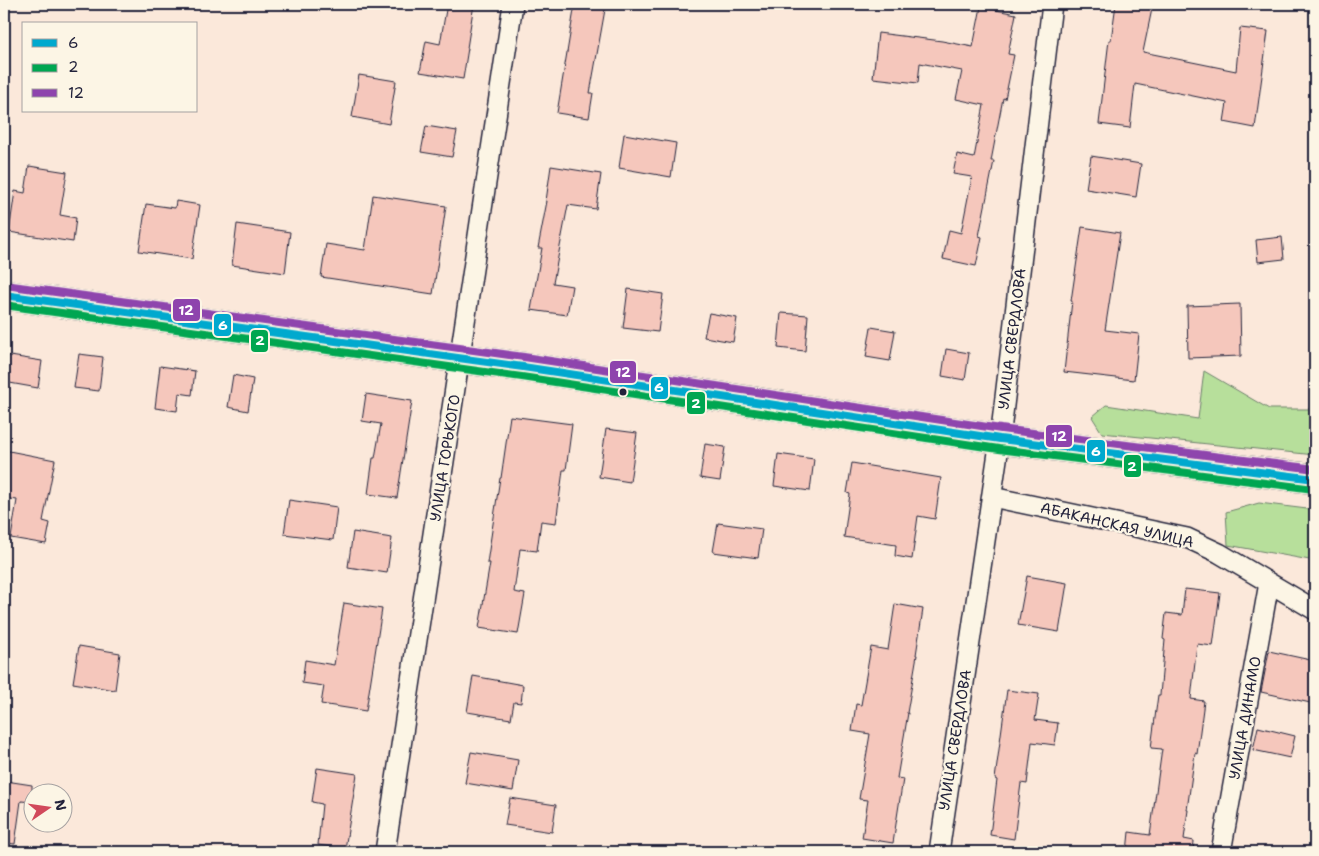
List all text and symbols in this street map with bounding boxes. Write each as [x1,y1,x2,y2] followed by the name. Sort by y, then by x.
[22,22,198,112] legend
[68,33,79,53] text: 6
[68,57,79,77] text: 2
[68,83,84,103] text: 12
[993,267,1031,411] street label: УЛИЦА СВЕРДЛОВА
[172,298,201,322] line badge: 12
[178,301,194,319] text: 12
[213,313,232,337] line badge: 6
[218,316,228,334] text: 6
[250,329,269,353] line badge: 2
[255,331,265,349] text: 2
[609,360,637,384] line badge: 12
[615,363,631,381] text: 12
[650,376,669,400] line badge: 6
[654,378,664,396] text: 6
[618,387,628,397] unlabelled marker
[686,391,706,415] line badge: 2
[425,393,465,523] street label: УЛИЦА ГОРЬКОГО
[691,394,701,412] text: 2
[1045,424,1073,448] line badge: 12
[1051,427,1067,445] text: 12
[1086,439,1106,463] line badge: 6
[1091,442,1101,460] text: 6
[1123,454,1142,478] line badge: 2
[1127,457,1137,475] text: 2
[1038,498,1196,552] street label: АБАКАНСКАЯ УЛИЦА
[1224,655,1266,781] street label: УЛИЦА ДИНАМО
[934,668,976,812] street label: УЛИЦА СВЕРДЛОВА
[22,784,72,834] north arrow
[51,798,71,813] text: N

